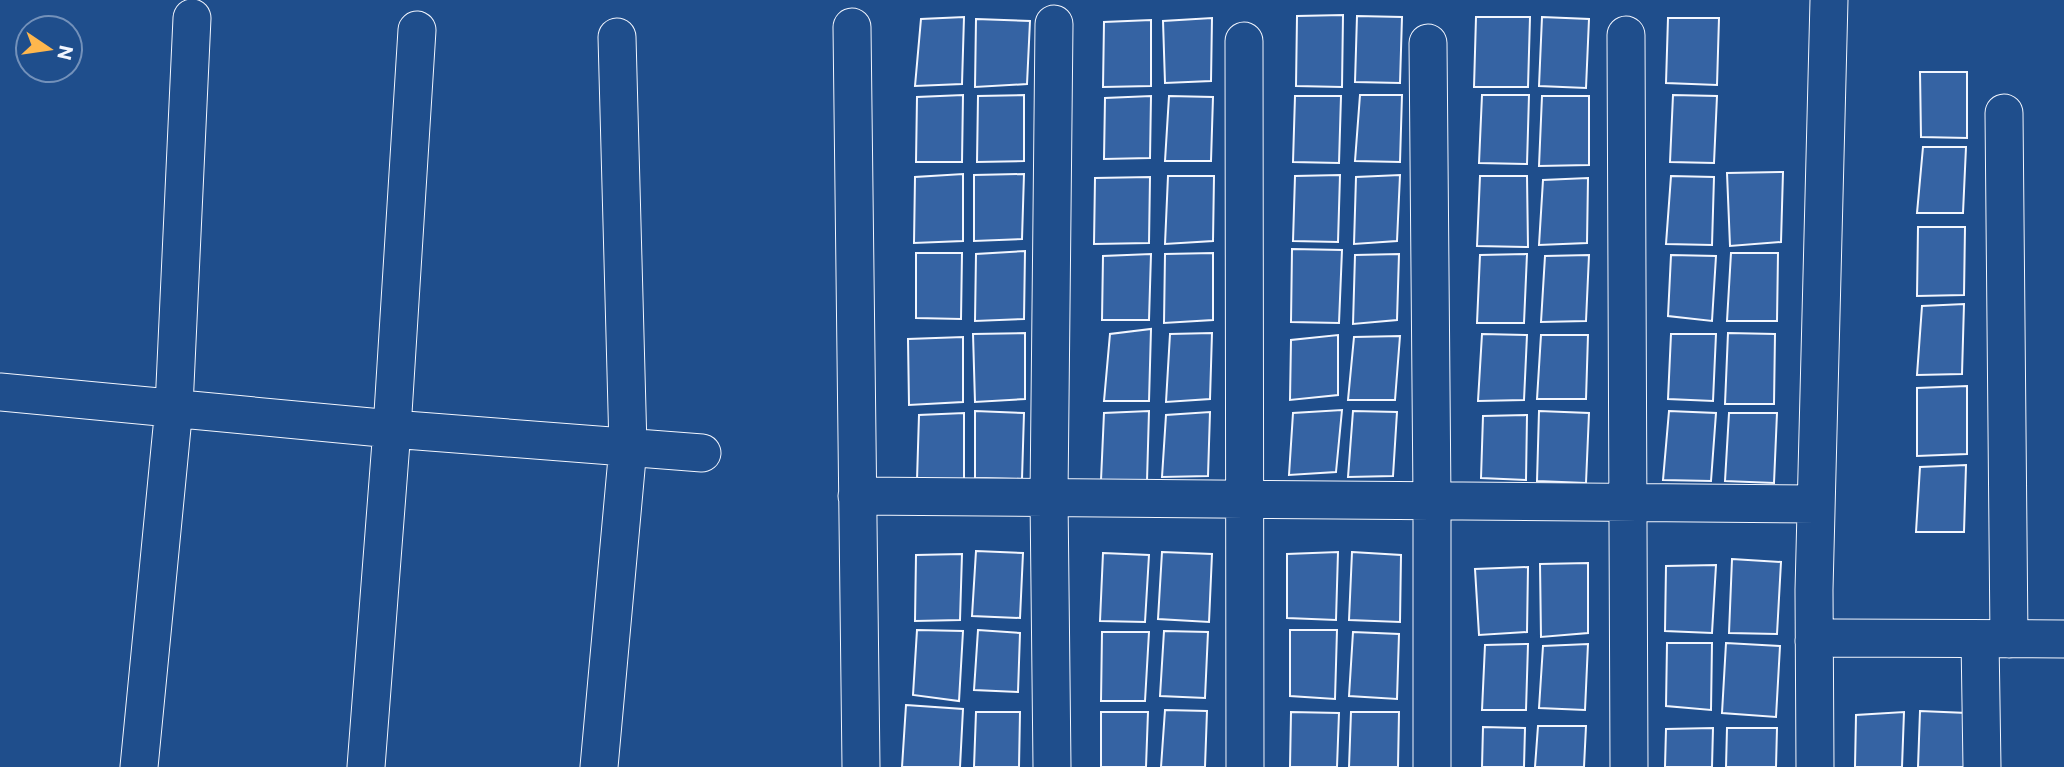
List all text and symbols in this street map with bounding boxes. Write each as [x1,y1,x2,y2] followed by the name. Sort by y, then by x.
[14,14,84,84] north arrow
[53,43,79,62] text: N

